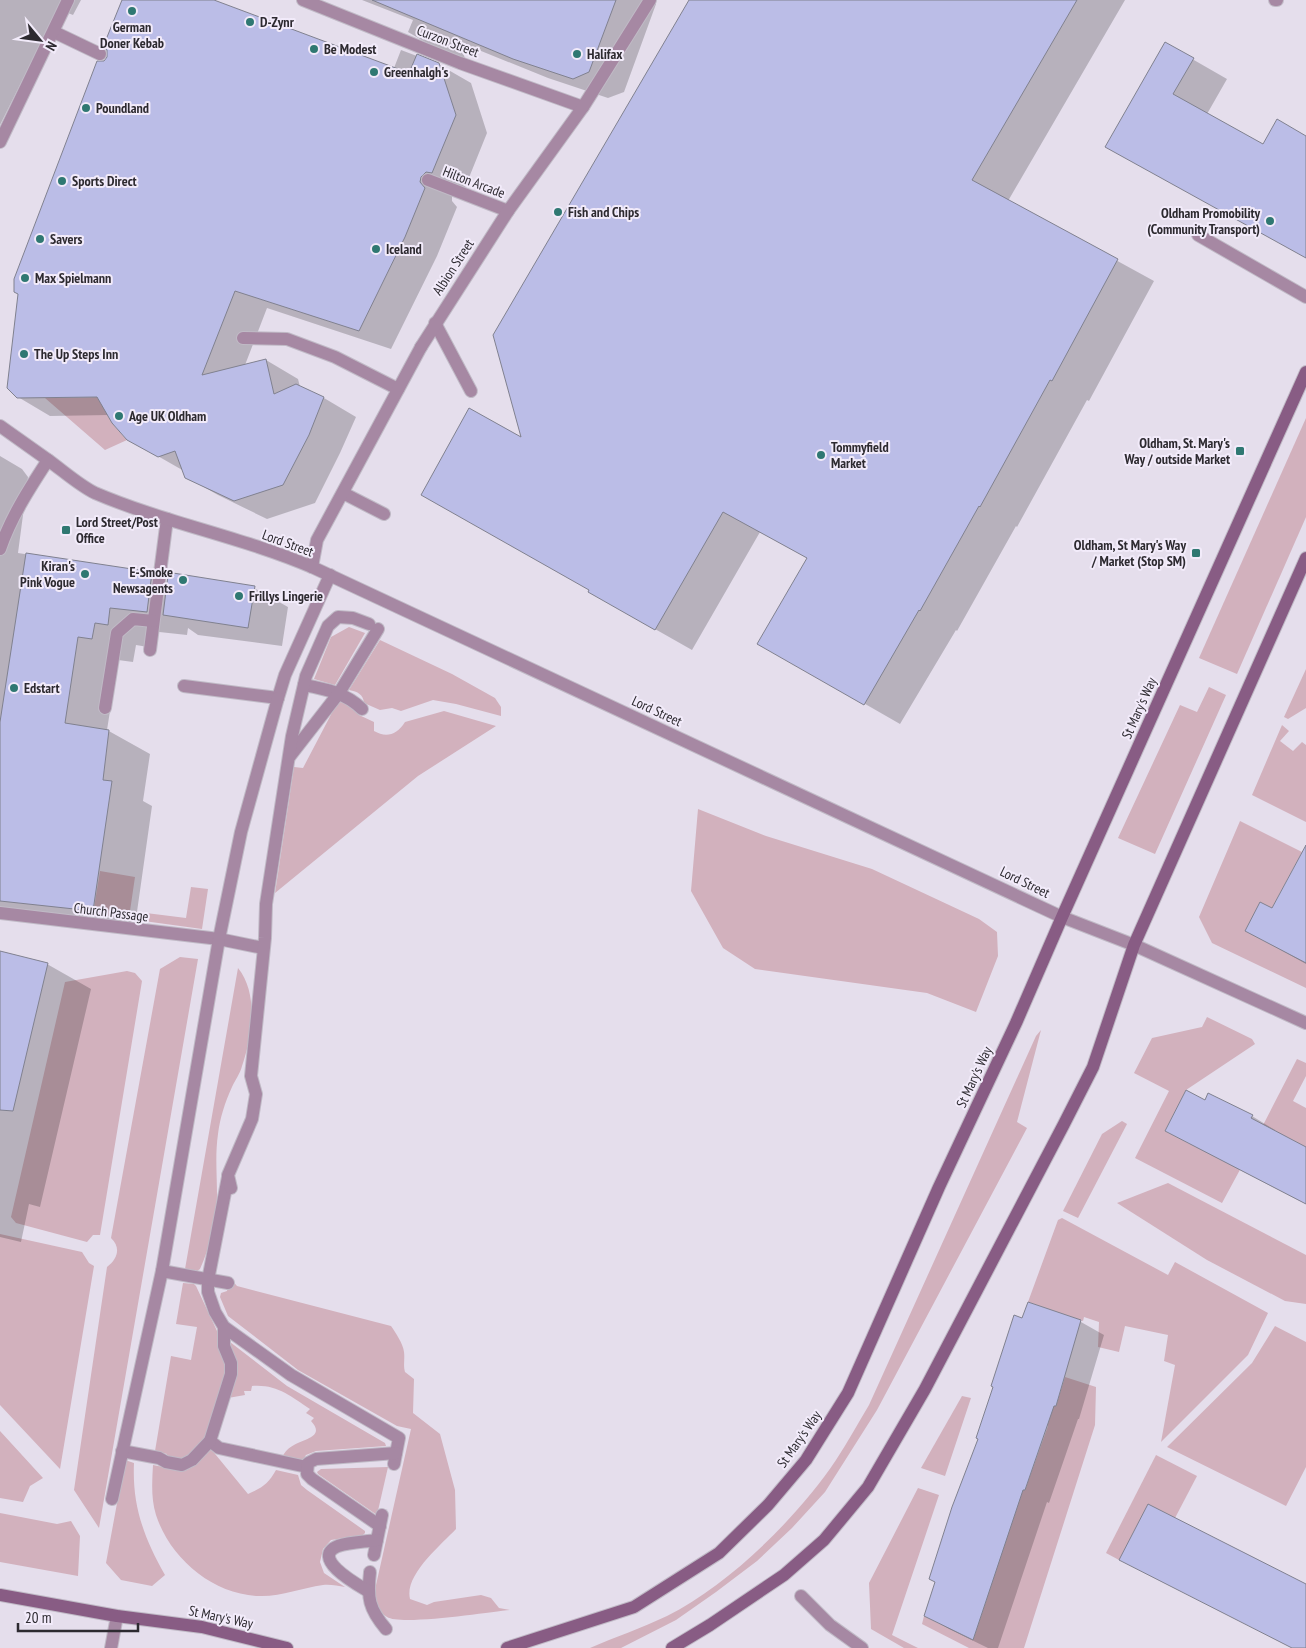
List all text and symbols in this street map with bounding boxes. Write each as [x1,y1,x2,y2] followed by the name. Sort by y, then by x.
[126,5,138,17] marker: German Doner Kebab
[260,13,295,31] place label: D-Zynr
[15,15,65,65] north arrow
[244,16,256,28] marker: D-Zynr
[100,18,164,52] place label: German Doner Kebab
[414,21,482,61] street label: Curzon Street
[42,39,61,54] text: N
[324,40,376,58] place label: Be Modest
[308,43,320,55] marker: Be Modest
[587,45,623,63] place label: Halifax
[571,48,583,60] marker: Halifax
[384,63,449,81] place label: Greenhalgh's
[368,66,380,78] marker: Greenhalgh's
[96,99,149,117] place label: Poundland
[80,102,92,114] marker: Poundland
[440,162,508,202] street label: Hilton Arcade
[72,172,137,190] place label: Sports Direct
[56,175,68,187] marker: Sports Direct
[568,203,639,221] place label: Fish and Chips
[1147,204,1260,238] place label: Oldham Promobility (Community Transport)
[552,206,564,218] marker: Fish and Chips
[1264,215,1276,227] marker: Oldham Promobility (Community Transport)
[50,230,83,248] place label: Savers
[34,233,46,245] marker: Savers
[428,235,478,298] street label: Albion Street
[386,240,422,258] place label: Iceland
[370,243,382,255] marker: Iceland
[35,269,111,287] place label: Max Spielmann
[19,272,31,284] marker: Max Spielmann
[34,345,118,363] place label: The Up Steps Inn
[18,348,30,360] marker: The Up Steps Inn
[128,407,206,425] place label: Age UK Oldham
[113,410,125,422] marker: Age UK Oldham
[1123,434,1230,468] place label: Oldham, St. Mary's Way / outside Market
[831,438,889,472] place label: Tommyfield Market
[1234,445,1246,457] marker: Oldham, St. Mary's Way / outside Market
[815,449,827,461] marker: Tommyfield Market
[76,513,158,547] place label: Lord Street/Post Office
[60,524,72,536] marker: Lord Street/Post Office
[260,525,316,561] street label: Lord Street
[1074,536,1186,570] place label: Oldham, St Mary's Way / Market (Stop SM)
[1190,547,1202,559] marker: Oldham, St Mary's Way / Market (Stop SM)
[20,557,75,591] place label: Kiran's Pink Vogue
[113,563,173,597] place label: E-Smoke Newsagents
[79,568,91,580] marker: Kiran's Pink Vogue
[177,574,189,586] marker: E-Smoke Newsagents
[249,587,323,605] place label: Frillys Lingerie
[233,590,245,602] marker: Frillys Lingerie
[1117,674,1161,742] street label: St Mary's Way
[24,679,60,697] place label: Edstart
[8,682,20,694] marker: Edstart
[629,692,685,730] street label: Lord Street
[997,862,1053,902] street label: Lord Street
[73,898,150,926] street label: Church Passage
[952,1043,996,1110] street label: St Mary's Way
[773,1406,826,1471] street label: St Mary's Way
[18,1600,138,1632] scale bar
[187,1601,256,1633] street label: St Mary's Way
[25,1608,51,1627] text: 20 m

